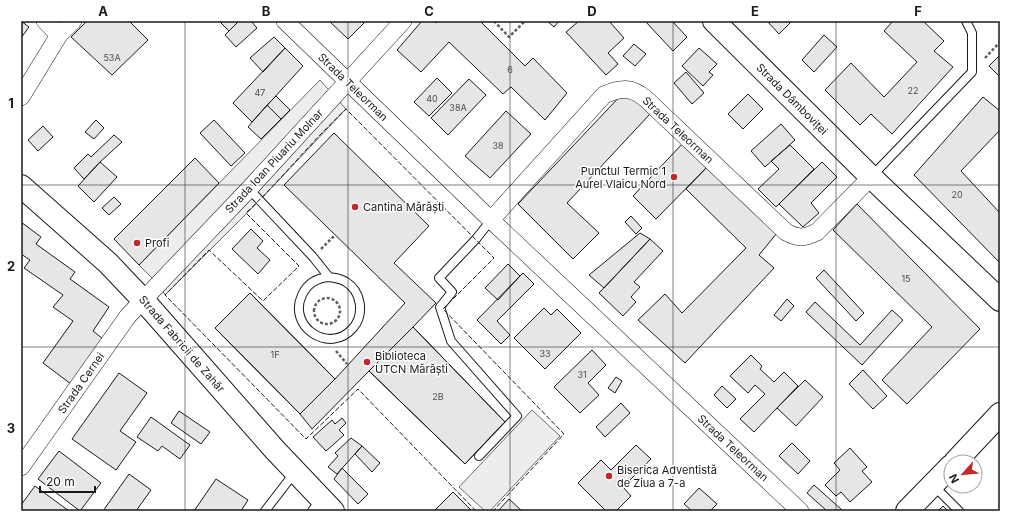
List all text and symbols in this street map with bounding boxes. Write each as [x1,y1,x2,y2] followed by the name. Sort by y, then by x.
[98,3,108,19] text: A
[262,3,271,19] text: B
[424,3,434,19] text: C
[587,3,597,19] text: D
[751,3,759,19] text: E
[914,3,922,19] text: F
[315,50,391,124] street label: Strada Teleorman
[103,52,121,63] house number: 53A
[753,60,831,138] street label: Strada Dâmboviței
[507,64,513,75] house number: 6
[908,85,918,96] house number: 22
[255,87,265,98] house number: 47
[426,93,438,104] house number: 40
[640,94,716,166] street label: Strada Teleorman
[8,95,14,111] text: 1
[449,102,467,113] house number: 38A
[222,106,326,216] street label: Strada Ioan Piuariu Molnar
[492,140,504,151] house number: 38
[575,164,666,191] place label: Punctul Termic 1 Aurel Vlaicu Nord
[669,172,679,182] marker: Punctul Termic 1 Aurel Vlaicu Nord
[951,189,963,200] house number: 20
[363,200,444,214] place label: Cantina Mărăști
[350,202,360,212] marker: Cantina Mărăști
[145,236,169,250] place label: Profi
[132,238,142,248] marker: Profi
[7,258,15,274] text: 2
[901,273,911,284] house number: 15
[136,293,228,395] street label: Strada Fabricii de Zahăr
[539,348,551,359] house number: 33
[271,349,279,360] house number: 1F
[375,349,448,376] place label: Biblioteca UTCN Mărăști
[55,350,107,416] street label: Strada Cernei
[362,357,372,367] marker: Biblioteca UTCN Mărăști
[577,369,587,380] house number: 31
[432,391,444,402] house number: 2B
[695,412,771,484] street label: Strada Teleorman
[7,420,15,436] text: 3
[943,454,983,494] north arrow
[617,463,717,490] place label: Biserica Adventistă de Ziua a 7-a
[40,468,95,494] scale bar
[604,471,614,481] marker: Biserica Adventistă de Ziua a 7-a
[946,472,962,485] text: N
[46,474,75,489] text: 20 m

